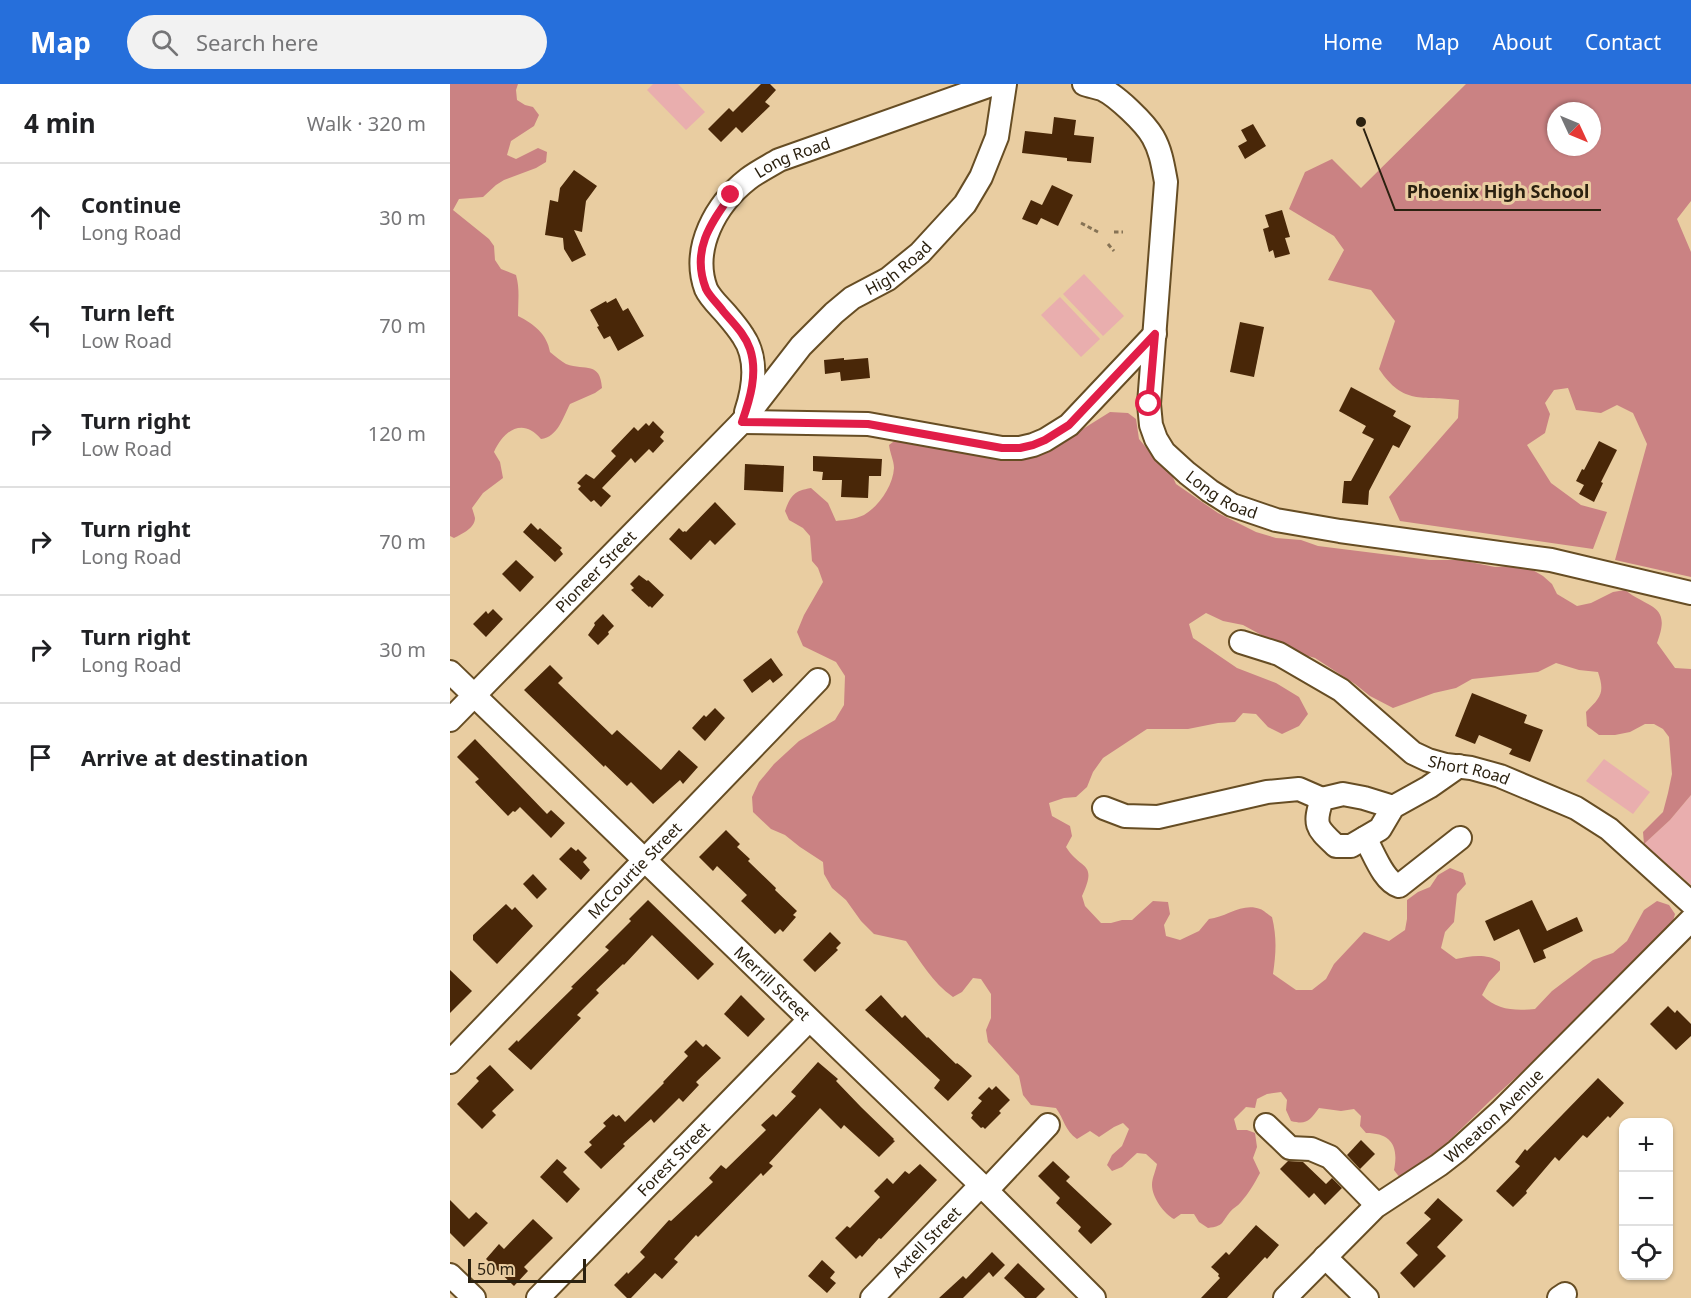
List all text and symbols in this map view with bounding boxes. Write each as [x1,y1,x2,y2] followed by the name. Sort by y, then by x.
[127,15,547,69] search box
[30,23,91,61] text: Map
[148,26,181,59] icon: search
[196,27,318,57] text: Search here
[1323,28,1383,56] text: Home
[1416,28,1459,56] text: Map
[1492,28,1552,56] text: About
[1585,28,1661,56] text: Contact
[1547,102,1601,156] north arrow
[24,105,96,141] text: 4 min
[307,110,426,137] text: Walk · 320 m
[750,132,833,183] street label: Long Road
[1395,174,1601,210] callout: Phoenix High School
[1407,179,1589,203] text: Phoenix High School
[717,181,743,207] route end
[81,189,181,219] text: Continue
[24,201,57,234] icon: ahead
[379,204,426,231] text: 30 m
[81,219,182,246] text: Long Road
[861,236,937,300] street label: High Road
[81,297,175,327] text: Turn left
[24,309,57,342] icon: left
[379,312,426,339] text: 70 m
[81,327,172,354] text: Low Road
[1135,390,1161,416] route start
[81,405,191,435] text: Turn right
[24,417,57,450] icon: right
[368,420,426,447] text: 120 m
[81,435,172,462] text: Low Road
[1181,465,1261,524] street label: Long Road
[81,513,191,543] text: Turn right
[24,525,57,558] icon: right
[550,525,641,617] street label: Pioneer Street
[379,528,426,555] text: 70 m
[81,543,182,570] text: Long Road
[81,621,191,651] text: Turn right
[24,633,57,666] icon: right
[379,636,426,663] text: 30 m
[81,651,182,678] text: Long Road
[24,741,57,774] icon: arrive
[81,742,308,772] text: Arrive at destination
[1426,750,1513,790] street label: Short Road
[583,817,686,924] street label: McCourtie Street
[729,941,815,1025] street label: Merrill Street
[1439,1064,1548,1168] street label: Wheaton Avenue
[632,1117,715,1201] street label: Forest Street
[1619,1118,1673,1280] map controls
[1619,1118,1673,1172] button: +
[1619,1172,1673,1226] button: −
[887,1201,966,1282] street label: Axtell Street
[1619,1226,1673,1280] button: locate
[468,1256,586,1284] scale bar
[477,1258,514,1280] text: 50 m

